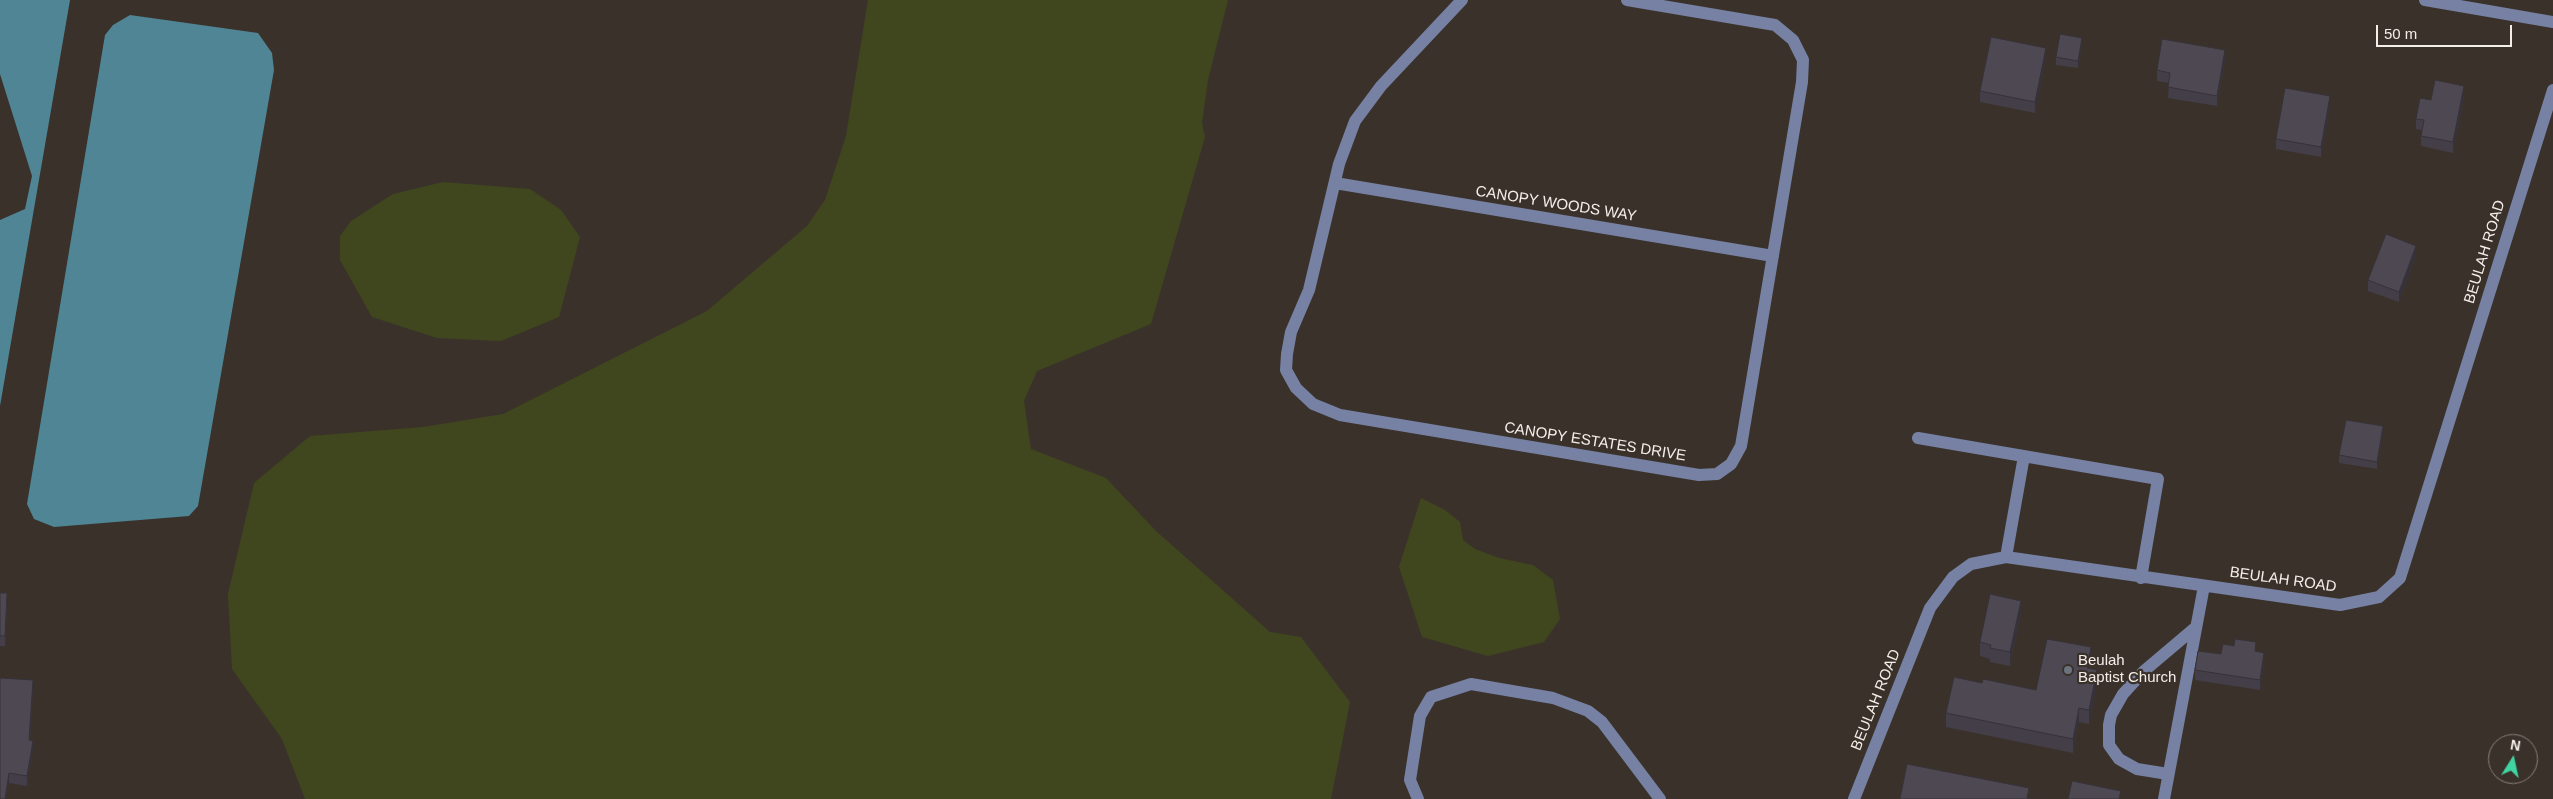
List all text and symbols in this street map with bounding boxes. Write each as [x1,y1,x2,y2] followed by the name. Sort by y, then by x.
[2378,15,2514,47] scale bar
[2384,25,2417,42] text: 50 m
[1474,182,1638,226] street label: CANOPY WOODS WAY
[2461,198,2509,306] street label: BEULAH ROAD
[1503,419,1687,465] street label: CANOPY ESTATES DRIVE
[2229,564,2337,596] street label: BEULAH ROAD
[1848,647,1904,753] street label: BEULAH ROAD
[2078,652,2176,687] place label: Beulah Baptist Church
[2062,664,2074,676] marker: Beulah Baptist Church
[2488,734,2538,784] north arrow
[2509,736,2522,754] text: N

